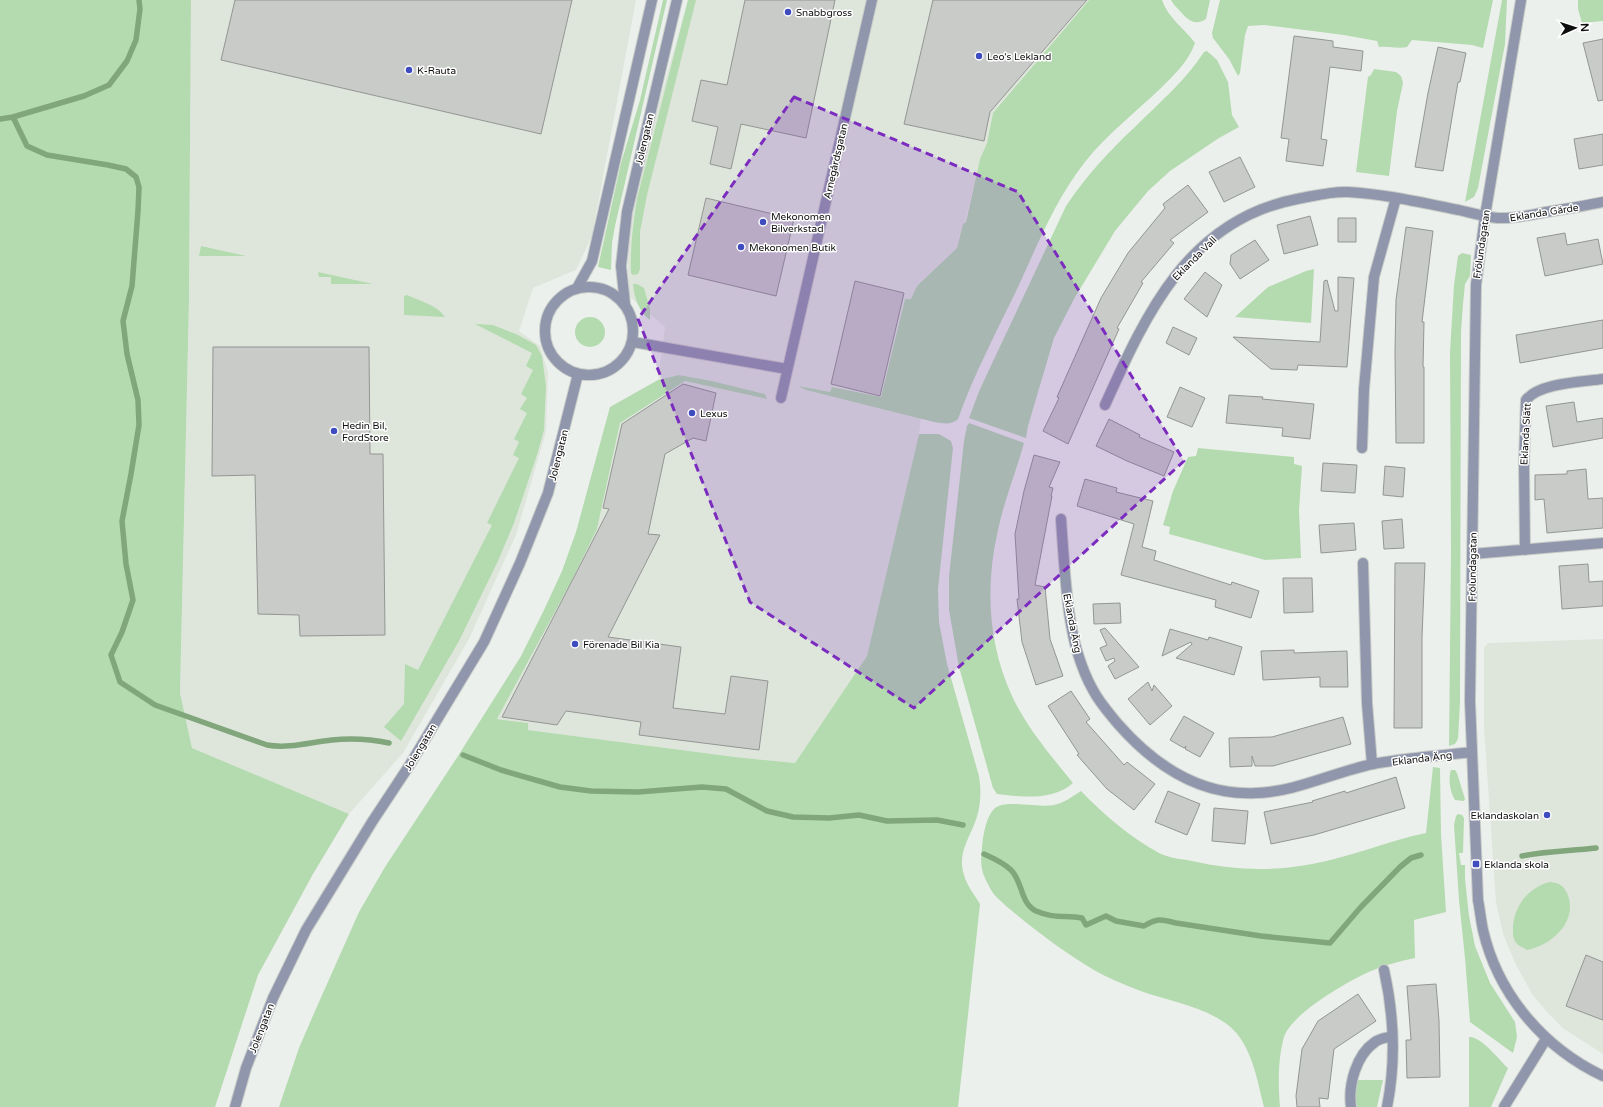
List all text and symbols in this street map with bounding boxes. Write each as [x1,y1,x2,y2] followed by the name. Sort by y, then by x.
[783,7,793,17] marker: Snabbgross
[796,7,852,19] place label: Snabbgross
[1555,8,1595,48] north arrow
[1578,23,1591,32] text: N
[974,51,984,61] marker: Leo's Lekland
[987,51,1051,63] place label: Leo's Lekland
[404,65,414,75] marker: K-Rauta
[417,65,456,77] place label: K-Rauta
[633,112,657,166] street label: Jolengatan
[821,122,850,200] street label: Arnegårdsgatan
[1509,202,1580,224] street label: Eklanda Gärde
[1471,209,1493,279] street label: Frölundagatan
[771,211,831,235] place label: Mekonomen Bilverkstad
[758,217,768,227] marker: Mekonomen Bilverkstad
[1170,234,1219,283] street label: Eklanda Vall
[736,242,746,252] marker: Mekonomen Butik
[749,242,837,254] place label: Mekonomen Butik
[1518,402,1534,465] street label: Eklanda Slätt
[687,408,697,418] marker: Lexus
[700,408,728,420] place label: Lexus
[342,420,389,444] place label: Hedin Bil, FordStore
[329,426,339,436] marker: Hedin Bil, FordStore
[547,428,571,482] street label: Jolengatan
[1466,532,1480,602] street label: Frölundagatan
[1060,592,1084,654] street label: Eklanda Äng
[570,639,580,649] marker: Förenade Bil Kia
[583,639,660,651] place label: Förenade Bil Kia
[402,722,439,773] street label: Jolengatan
[1391,749,1453,769] street label: Eklanda Äng
[1471,810,1539,822] place label: Eklandaskolan
[1542,810,1552,820] marker: Eklandaskolan
[1471,859,1481,869] marker: Eklanda skola
[1484,859,1549,871] place label: Eklanda skola
[247,1002,277,1055] street label: Jolengatan

